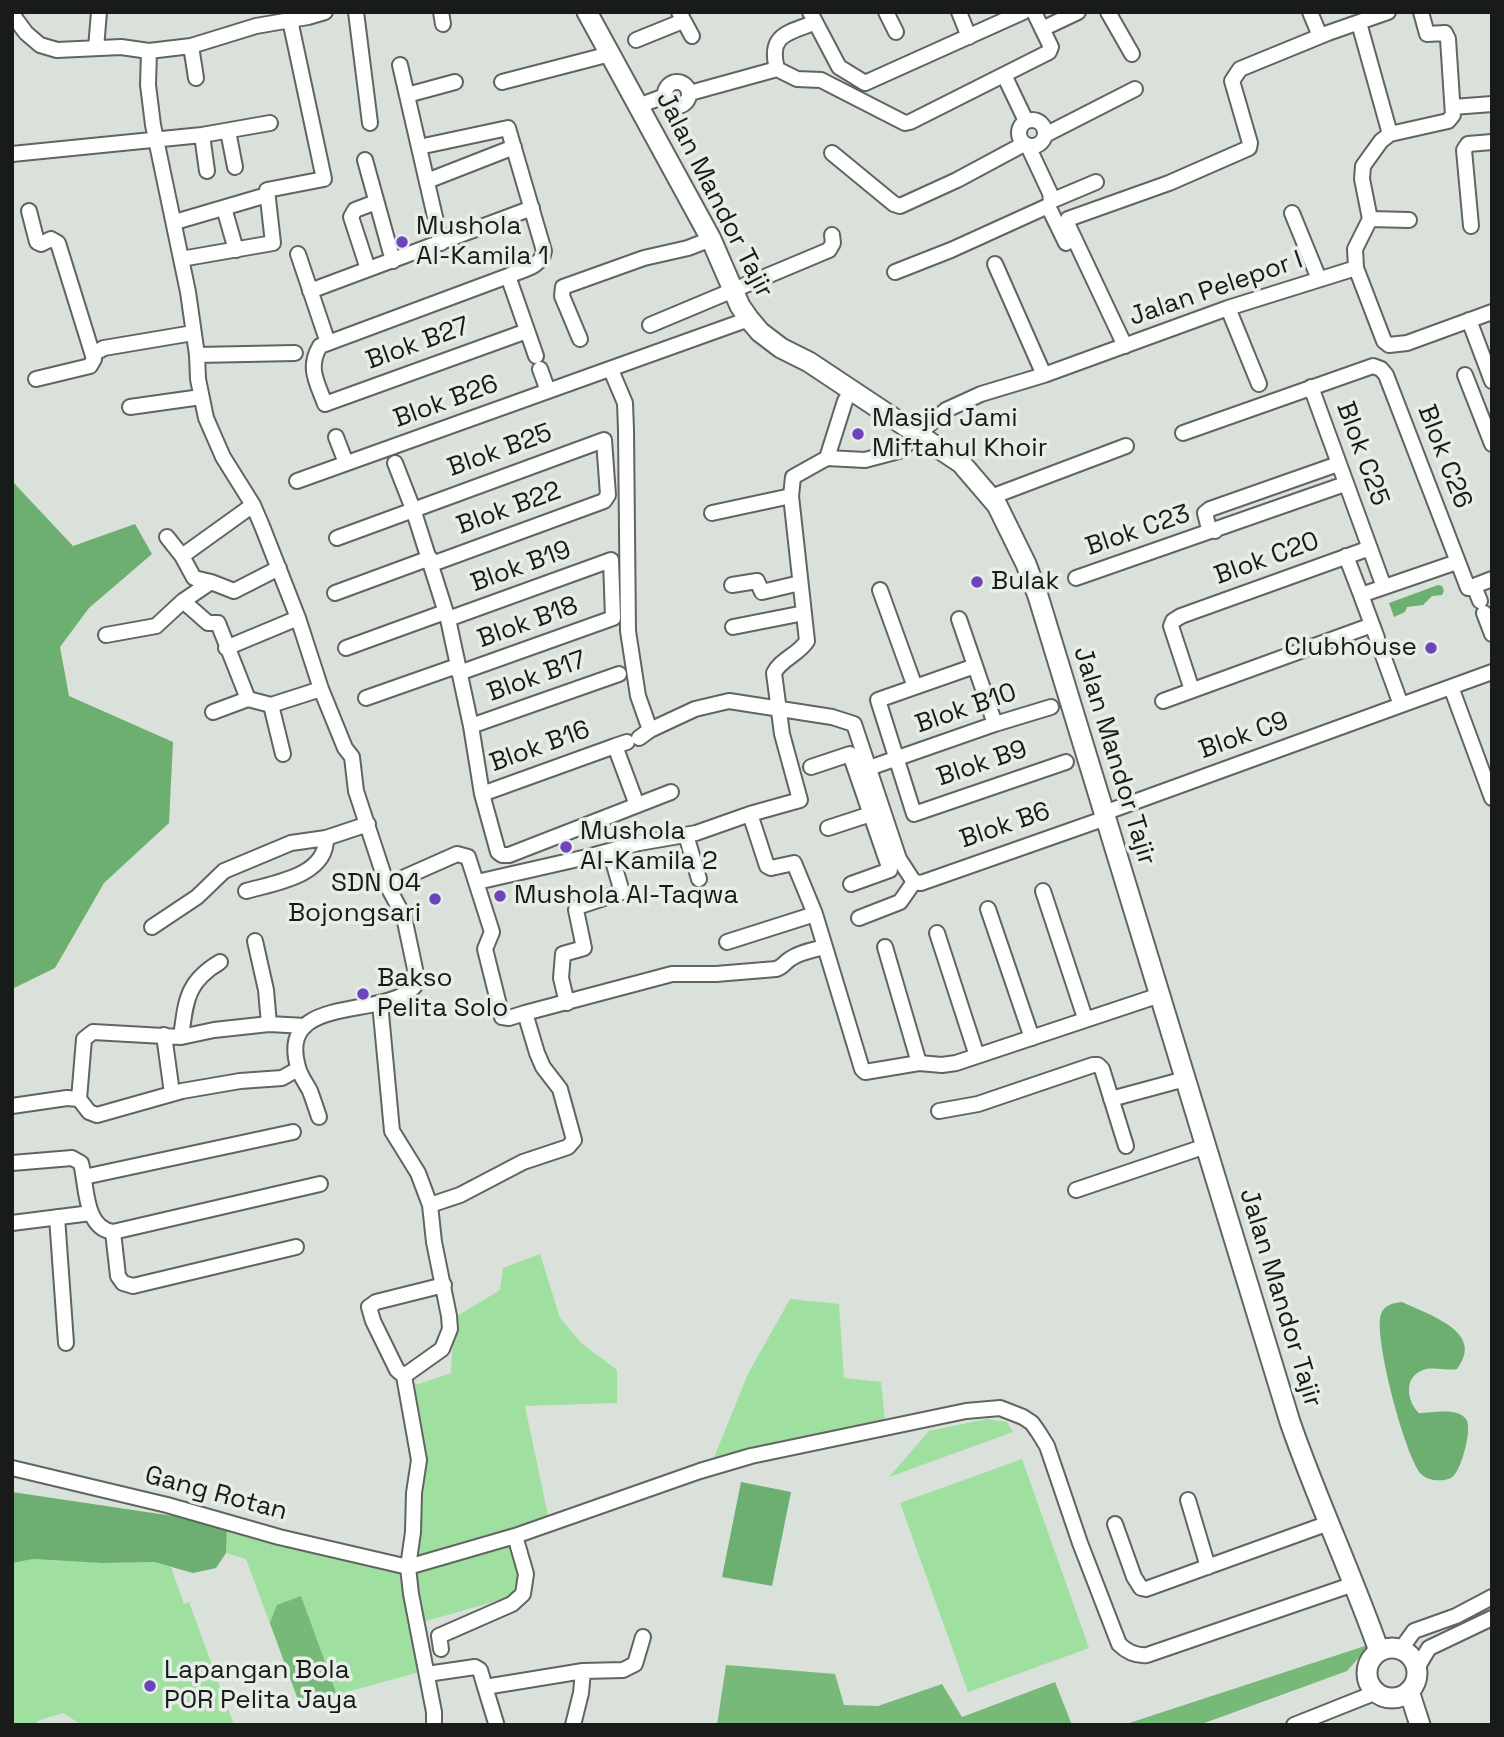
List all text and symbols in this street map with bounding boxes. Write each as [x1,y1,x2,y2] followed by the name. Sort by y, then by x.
[649,87,779,303] street label: Jalan Mandor Tajir
[416,211,549,272] place label: Mushola Al-Kamila 1
[394,234,410,250] marker: Mushola Al-Kamila 1
[1125,245,1307,333] street label: Jalan Pelepor I
[362,311,474,377] street label: Blok B27
[389,369,503,435] street label: Blok B26
[1329,398,1395,510] street label: Blok C25
[1410,401,1478,513] street label: Blok C26
[872,403,1047,464] place label: Masjid Jami Miftahul Khoir
[444,418,556,484] street label: Blok B25
[850,426,866,442] marker: Masjid Jami Miftahul Khoir
[453,476,565,542] street label: Blok B22
[1082,499,1194,563] street label: Blok C23
[1210,526,1324,592] street label: Blok C20
[467,535,575,599] street label: Blok B19
[991,566,1059,598] place label: Bulak
[969,574,985,590] marker: Bulak
[474,590,582,656] street label: Blok B18
[1284,632,1417,664] place label: Clubhouse
[1423,640,1439,656] marker: Clubhouse
[1066,643,1162,869] street label: Jalan Mandor Tajir
[483,645,591,709] street label: Blok B17
[911,677,1021,741] street label: Blok B10
[1195,705,1293,767] street label: Blok C9
[486,715,594,779] street label: Blok B16
[933,734,1031,794] street label: Blok B9
[956,796,1054,856] street label: Blok B6
[580,816,718,878] place label: Mushola Al-Kamila 2
[558,839,574,855] marker: Mushola Al-Kamila 2
[288,868,421,930] place label: SDN 04 Bojongsari
[514,880,738,912] place label: Mushola Al-Taqwa
[492,888,508,904] marker: Mushola Al-Taqwa
[427,891,443,907] marker: SDN 04 Bojongsari
[377,963,508,1024] place label: Bakso Pelita Solo
[355,986,371,1002] marker: Bakso Pelita Solo
[1232,1185,1328,1411] street label: Jalan Mandor Tajir
[141,1460,291,1528] street label: Gang Rotan
[164,1655,357,1716] place label: Lapangan Bola POR Pelita Jaya
[142,1678,158,1694] marker: Lapangan Bola POR Pelita Jaya

